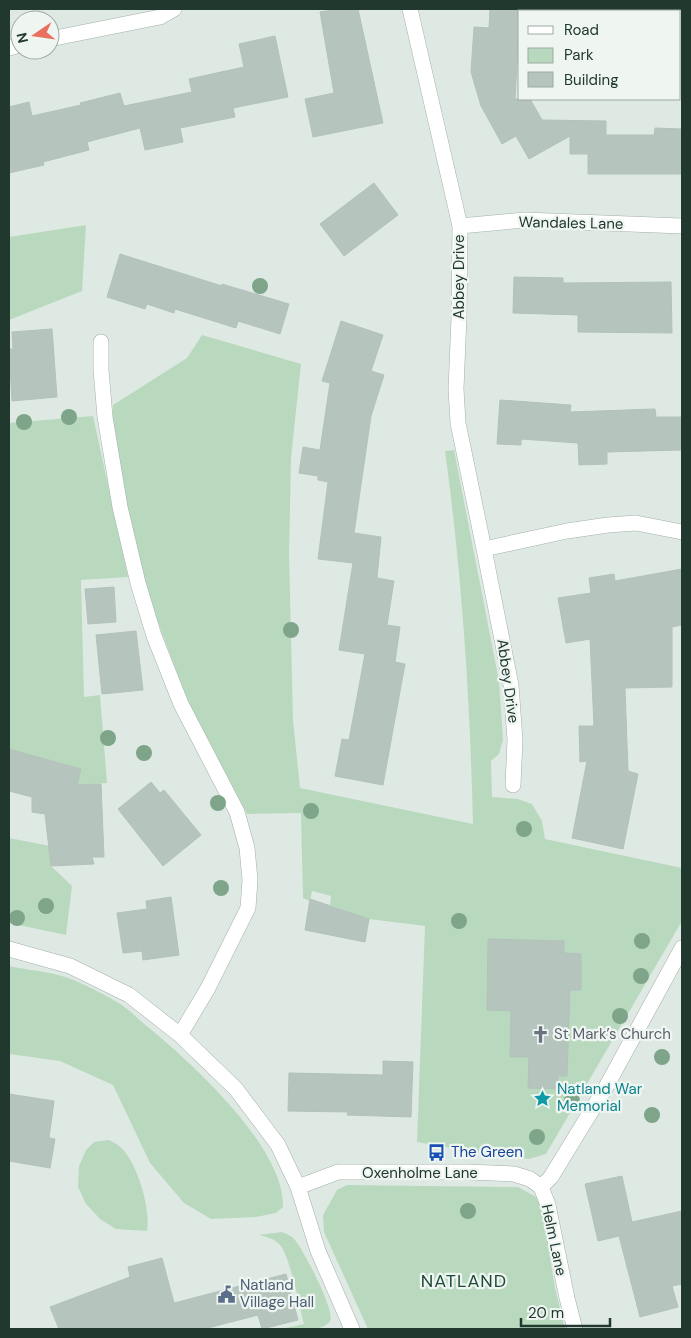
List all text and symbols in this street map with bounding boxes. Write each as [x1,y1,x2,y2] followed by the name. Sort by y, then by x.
[10,10,60,60] north arrow
[518,10,681,100] legend
[564,20,599,40] text: Road
[12,31,32,45] text: N
[564,45,594,65] text: Park
[564,70,619,90] text: Building
[518,212,624,234] street label: Wandales Lane
[449,235,469,319] street label: Abbey Drive
[492,638,524,724] street label: Abbey Drive
[530,1024,550,1044] church icon: St Mark’s Church
[554,1024,671,1044] place label: St Mark’s Church
[557,1079,643,1116] place label: Natland War Memorial
[533,1088,553,1108] place icon: Natland War Memorial
[427,1142,447,1162] bus stop icon: The Green
[451,1142,523,1162] place label: The Green
[362,1163,478,1183] street label: Oxenholme Lane
[537,1202,571,1278] street label: Helm Lane
[421,1269,507,1293] district label: NATLAND
[240,1275,314,1312] place label: Natland Village Hall
[216,1284,236,1304] public building icon: Natland Village Hall
[521,1296,610,1328] scale bar
[528,1303,564,1323] text: 20 m

